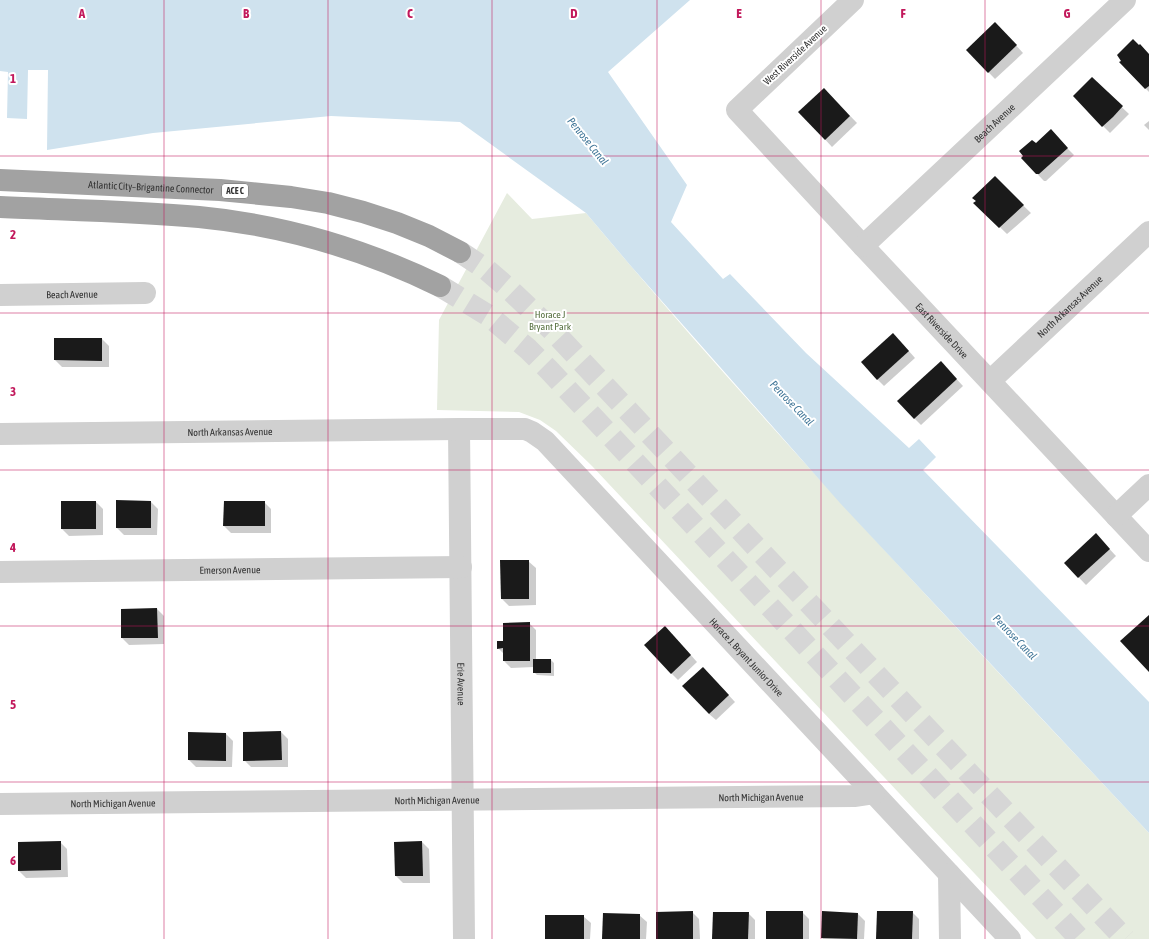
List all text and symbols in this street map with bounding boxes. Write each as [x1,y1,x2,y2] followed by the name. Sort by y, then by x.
[78,6,86,21] text: A
[243,6,250,21] text: B
[407,6,413,21] text: C
[570,6,578,21] text: D
[736,6,742,21] text: E
[900,6,906,21] text: F
[1064,6,1071,21] text: G
[761,23,829,87] street label: West Riverside Avenue
[10,71,16,86] text: 1
[972,101,1017,144] street label: Beach Avenue
[565,115,611,167] water label: Penrose Canal
[88,179,215,195] street label: Atlantic City–Brigantine Connector
[222,184,248,198] road number: ACE C
[10,227,16,242] text: 2
[1035,273,1105,340] street label: North Arkansas Avenue
[46,288,98,300] street label: Beach Avenue
[914,301,971,361] street label: East Riverside Drive
[529,309,572,332] park label: Horace J Bryant Park
[768,378,816,428] water label: Penrose Canal
[10,384,16,399] text: 3
[187,426,273,437] street label: North Arkansas Avenue
[9,540,16,555] text: 4
[199,564,261,575] street label: Emerson Avenue
[991,612,1039,662] water label: Penrose Canal
[708,616,786,699] street label: Horace J. Bryant Junior Drive
[456,662,467,706] street label: Erie Avenue
[10,697,16,712] text: 5
[718,791,804,803] street label: North Michigan Avenue
[394,794,480,806] street label: North Michigan Avenue
[70,797,156,809] street label: North Michigan Avenue
[10,853,16,868] text: 6

